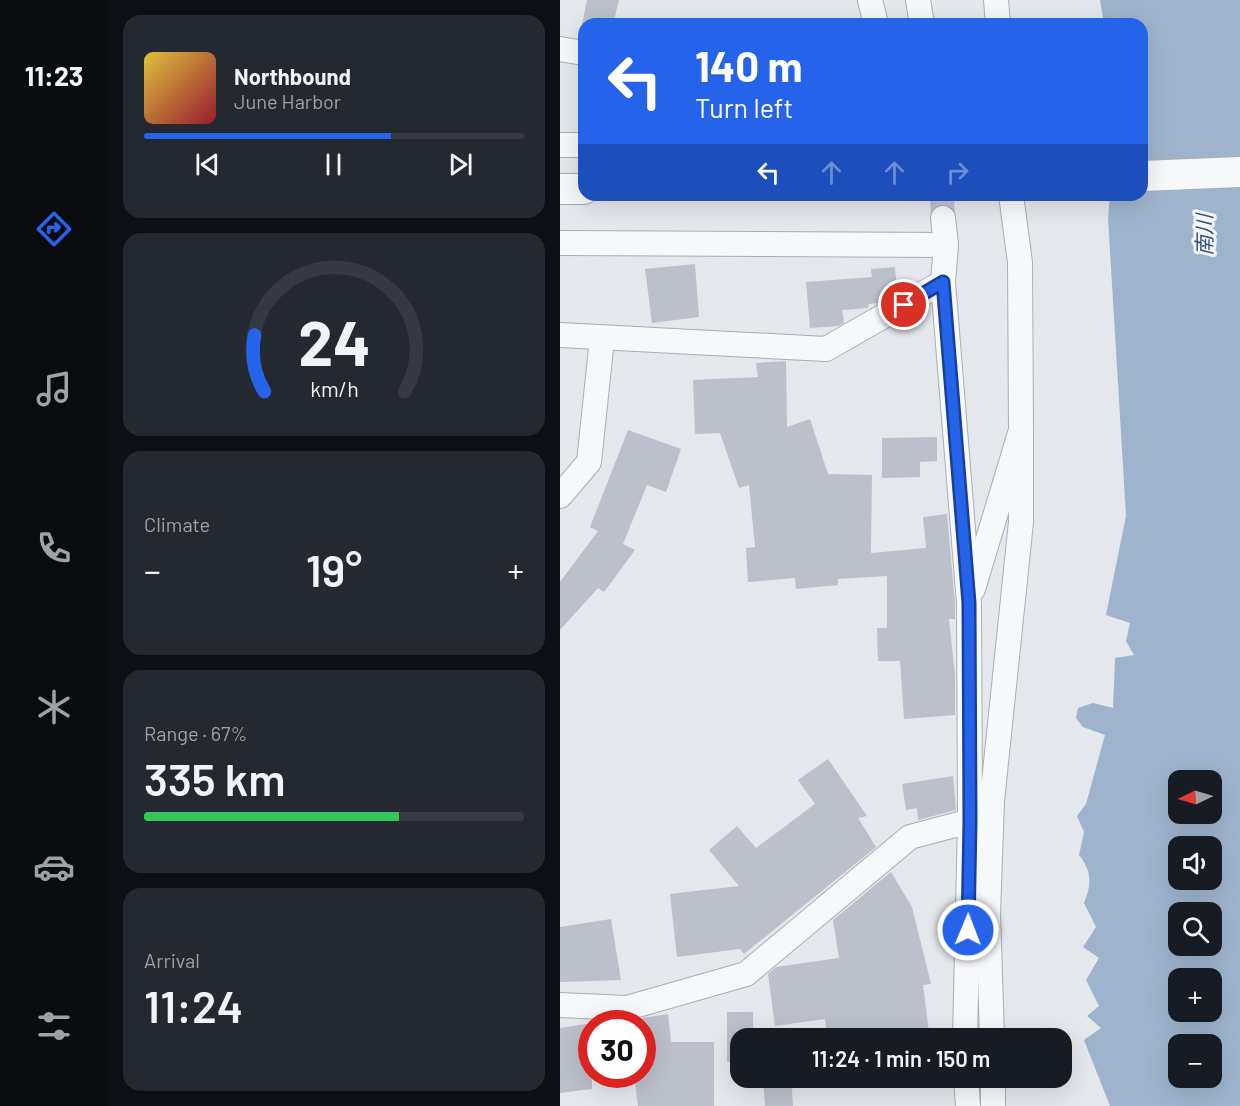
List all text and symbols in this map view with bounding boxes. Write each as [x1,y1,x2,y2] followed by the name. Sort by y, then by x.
[695,40,803,90] text: 140 m
[596,42,674,120] icon: left
[25,59,83,91] text: 11:23
[234,63,351,89] text: Northbound
[234,89,341,113] text: June Harbor
[695,91,793,123] text: Turn left
[191,148,224,181] icon: previous
[317,148,350,181] icon: pause
[444,148,477,181] icon: next
[752,156,785,189] icon: left
[815,156,848,189] icon: ahead
[878,156,911,189] icon: ahead
[941,156,974,189] icon: right
[33,208,75,250] icon: directions
[1191,212,1216,256] water label: 南川
[878,279,929,330] pin
[887,288,920,321] icon: arrive
[298,304,370,378] text: 24
[33,368,75,410] icon: music
[310,376,358,401] text: km/h
[144,512,210,536] text: Climate
[33,527,75,569] icon: phone
[306,542,362,596] text: 19°
[144,550,161,590] text: −
[508,550,524,590] text: +
[33,686,75,728] icon: climate
[144,721,248,745] text: Range · 67%
[144,751,285,805] text: 335 km
[1168,770,1222,824] north arrow
[1168,770,1222,1088] map controls
[1168,836,1222,890] button: sound
[33,846,75,888] icon: car
[936,898,1000,962] position arrow
[1168,902,1222,956] button: search
[144,948,200,972] text: Arrival
[1168,968,1222,1022] button: +
[144,978,243,1032] text: 11:24
[33,1005,75,1047] icon: filters
[578,1010,656,1088] speed limit sign: 30
[1168,1034,1222,1088] button: −
[812,1045,990,1071] text: 11:24 · 1 min · 150 m

